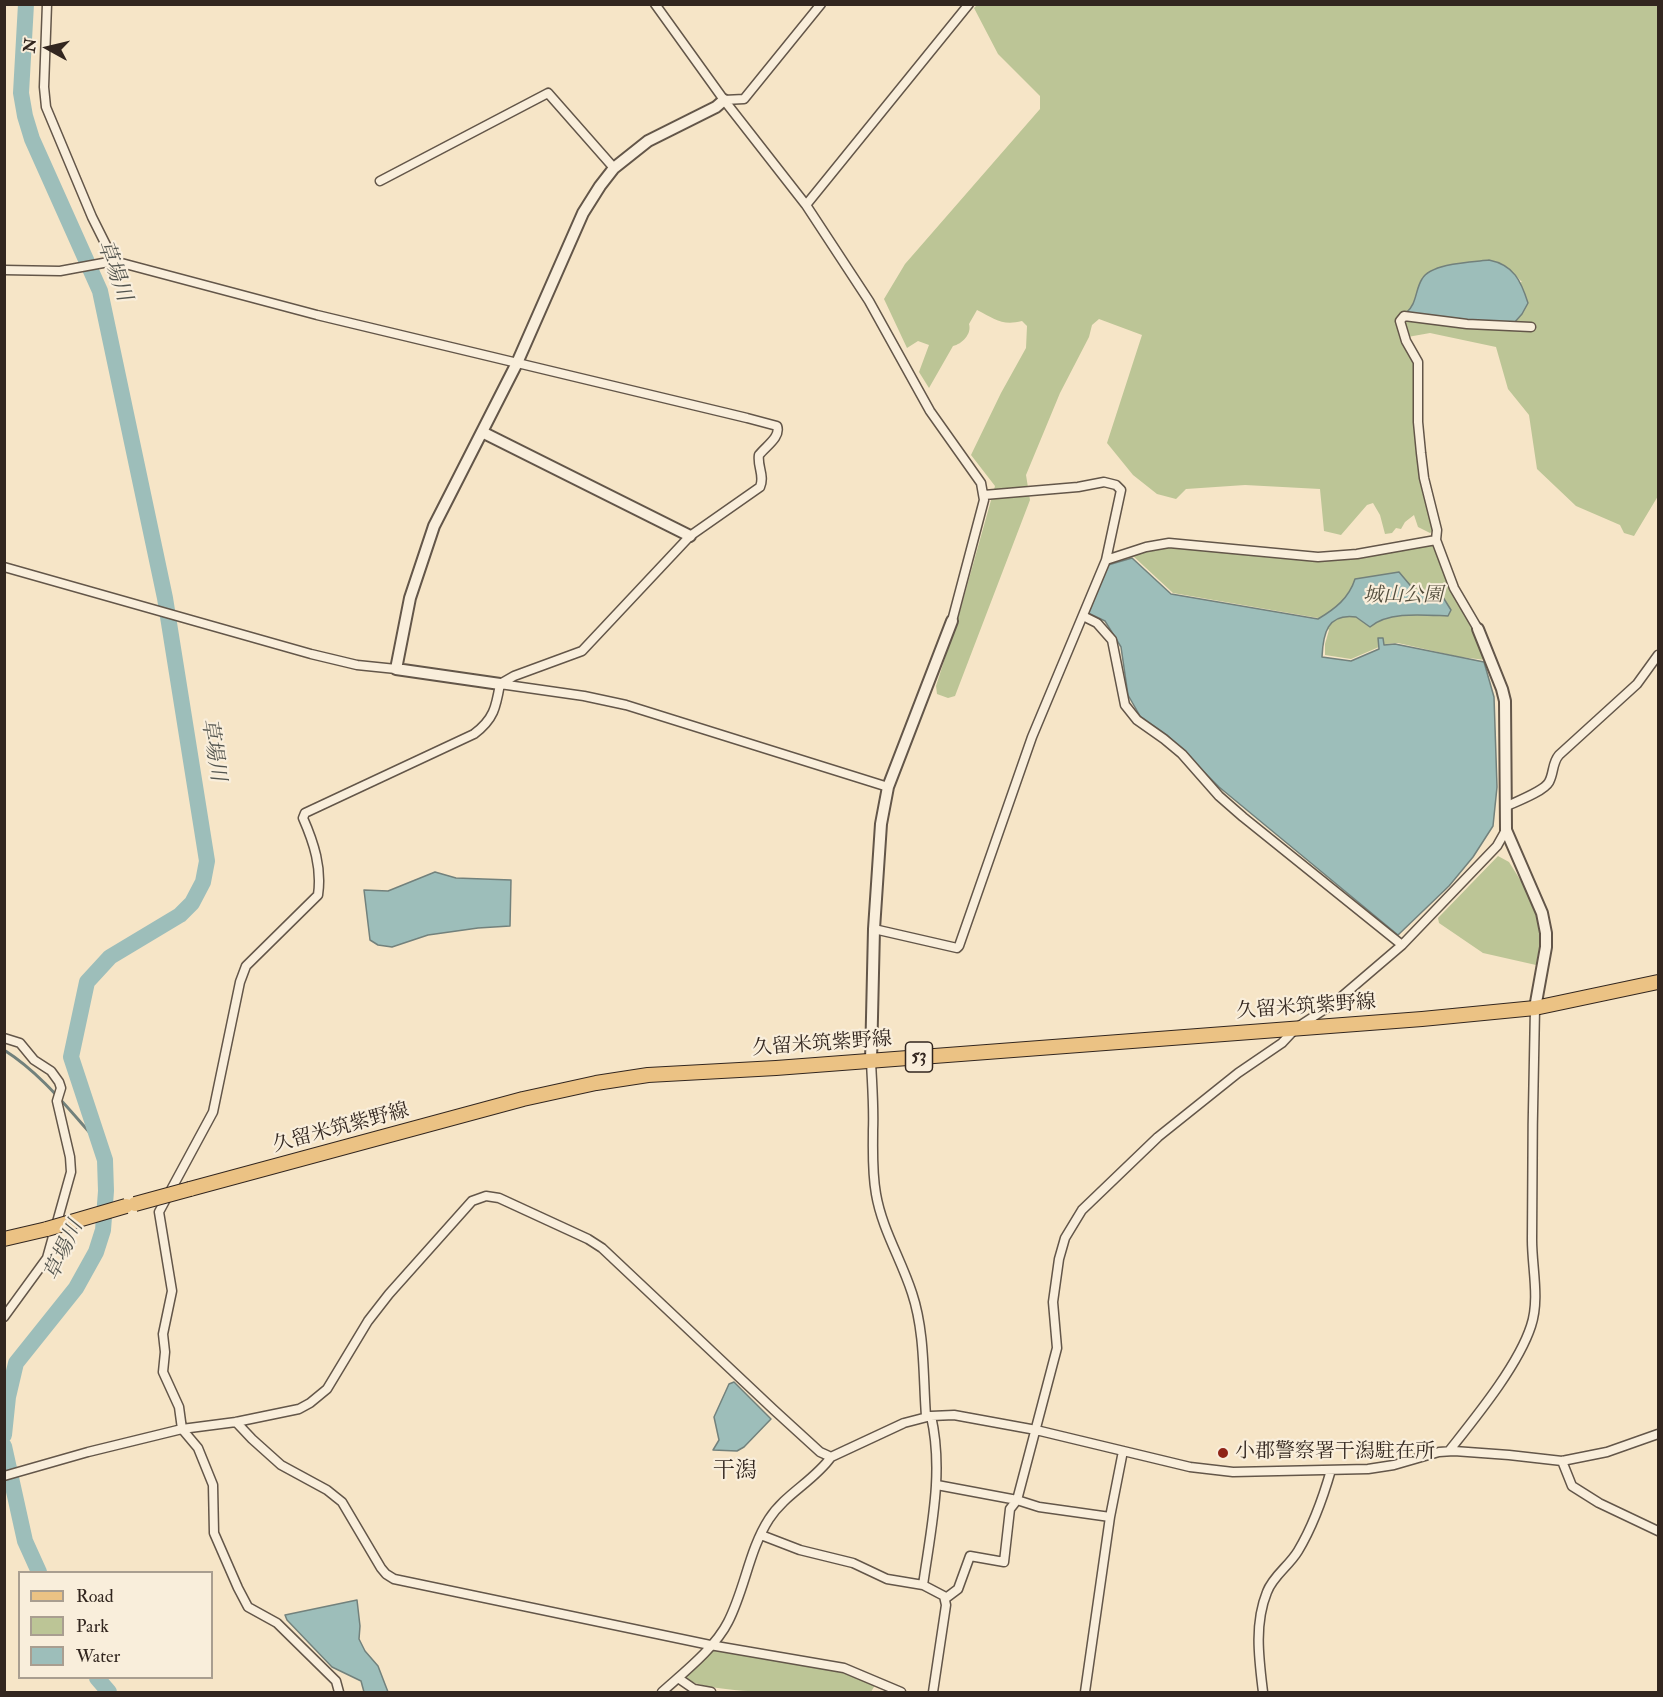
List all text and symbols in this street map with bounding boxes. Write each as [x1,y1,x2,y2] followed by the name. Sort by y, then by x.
[18,18,78,78] north arrow
[19,37,41,54] text: N
[90,237,136,305] water label: 草場川
[1363,585,1443,609] park label: 城山公園
[195,717,229,783] water label: 草場川
[1235,991,1377,1025] street label: 久留米筑紫野線
[751,1028,893,1062] street label: 久留米筑紫野線
[906,1042,932,1072] road number: 53
[270,1099,412,1159] street label: 久留米筑紫野線
[40,1217,90,1285] water label: 草場川
[1235,1441,1435,1465] place label: 小郡警察署干潟駐在所
[1216,1446,1230,1460] marker: 小郡警察署干潟駐在所
[713,1459,757,1485] district label: 干潟
[18,1571,213,1679] legend
[76,1585,114,1608] text: Road
[76,1615,109,1638] text: Park
[76,1645,120,1668] text: Water

